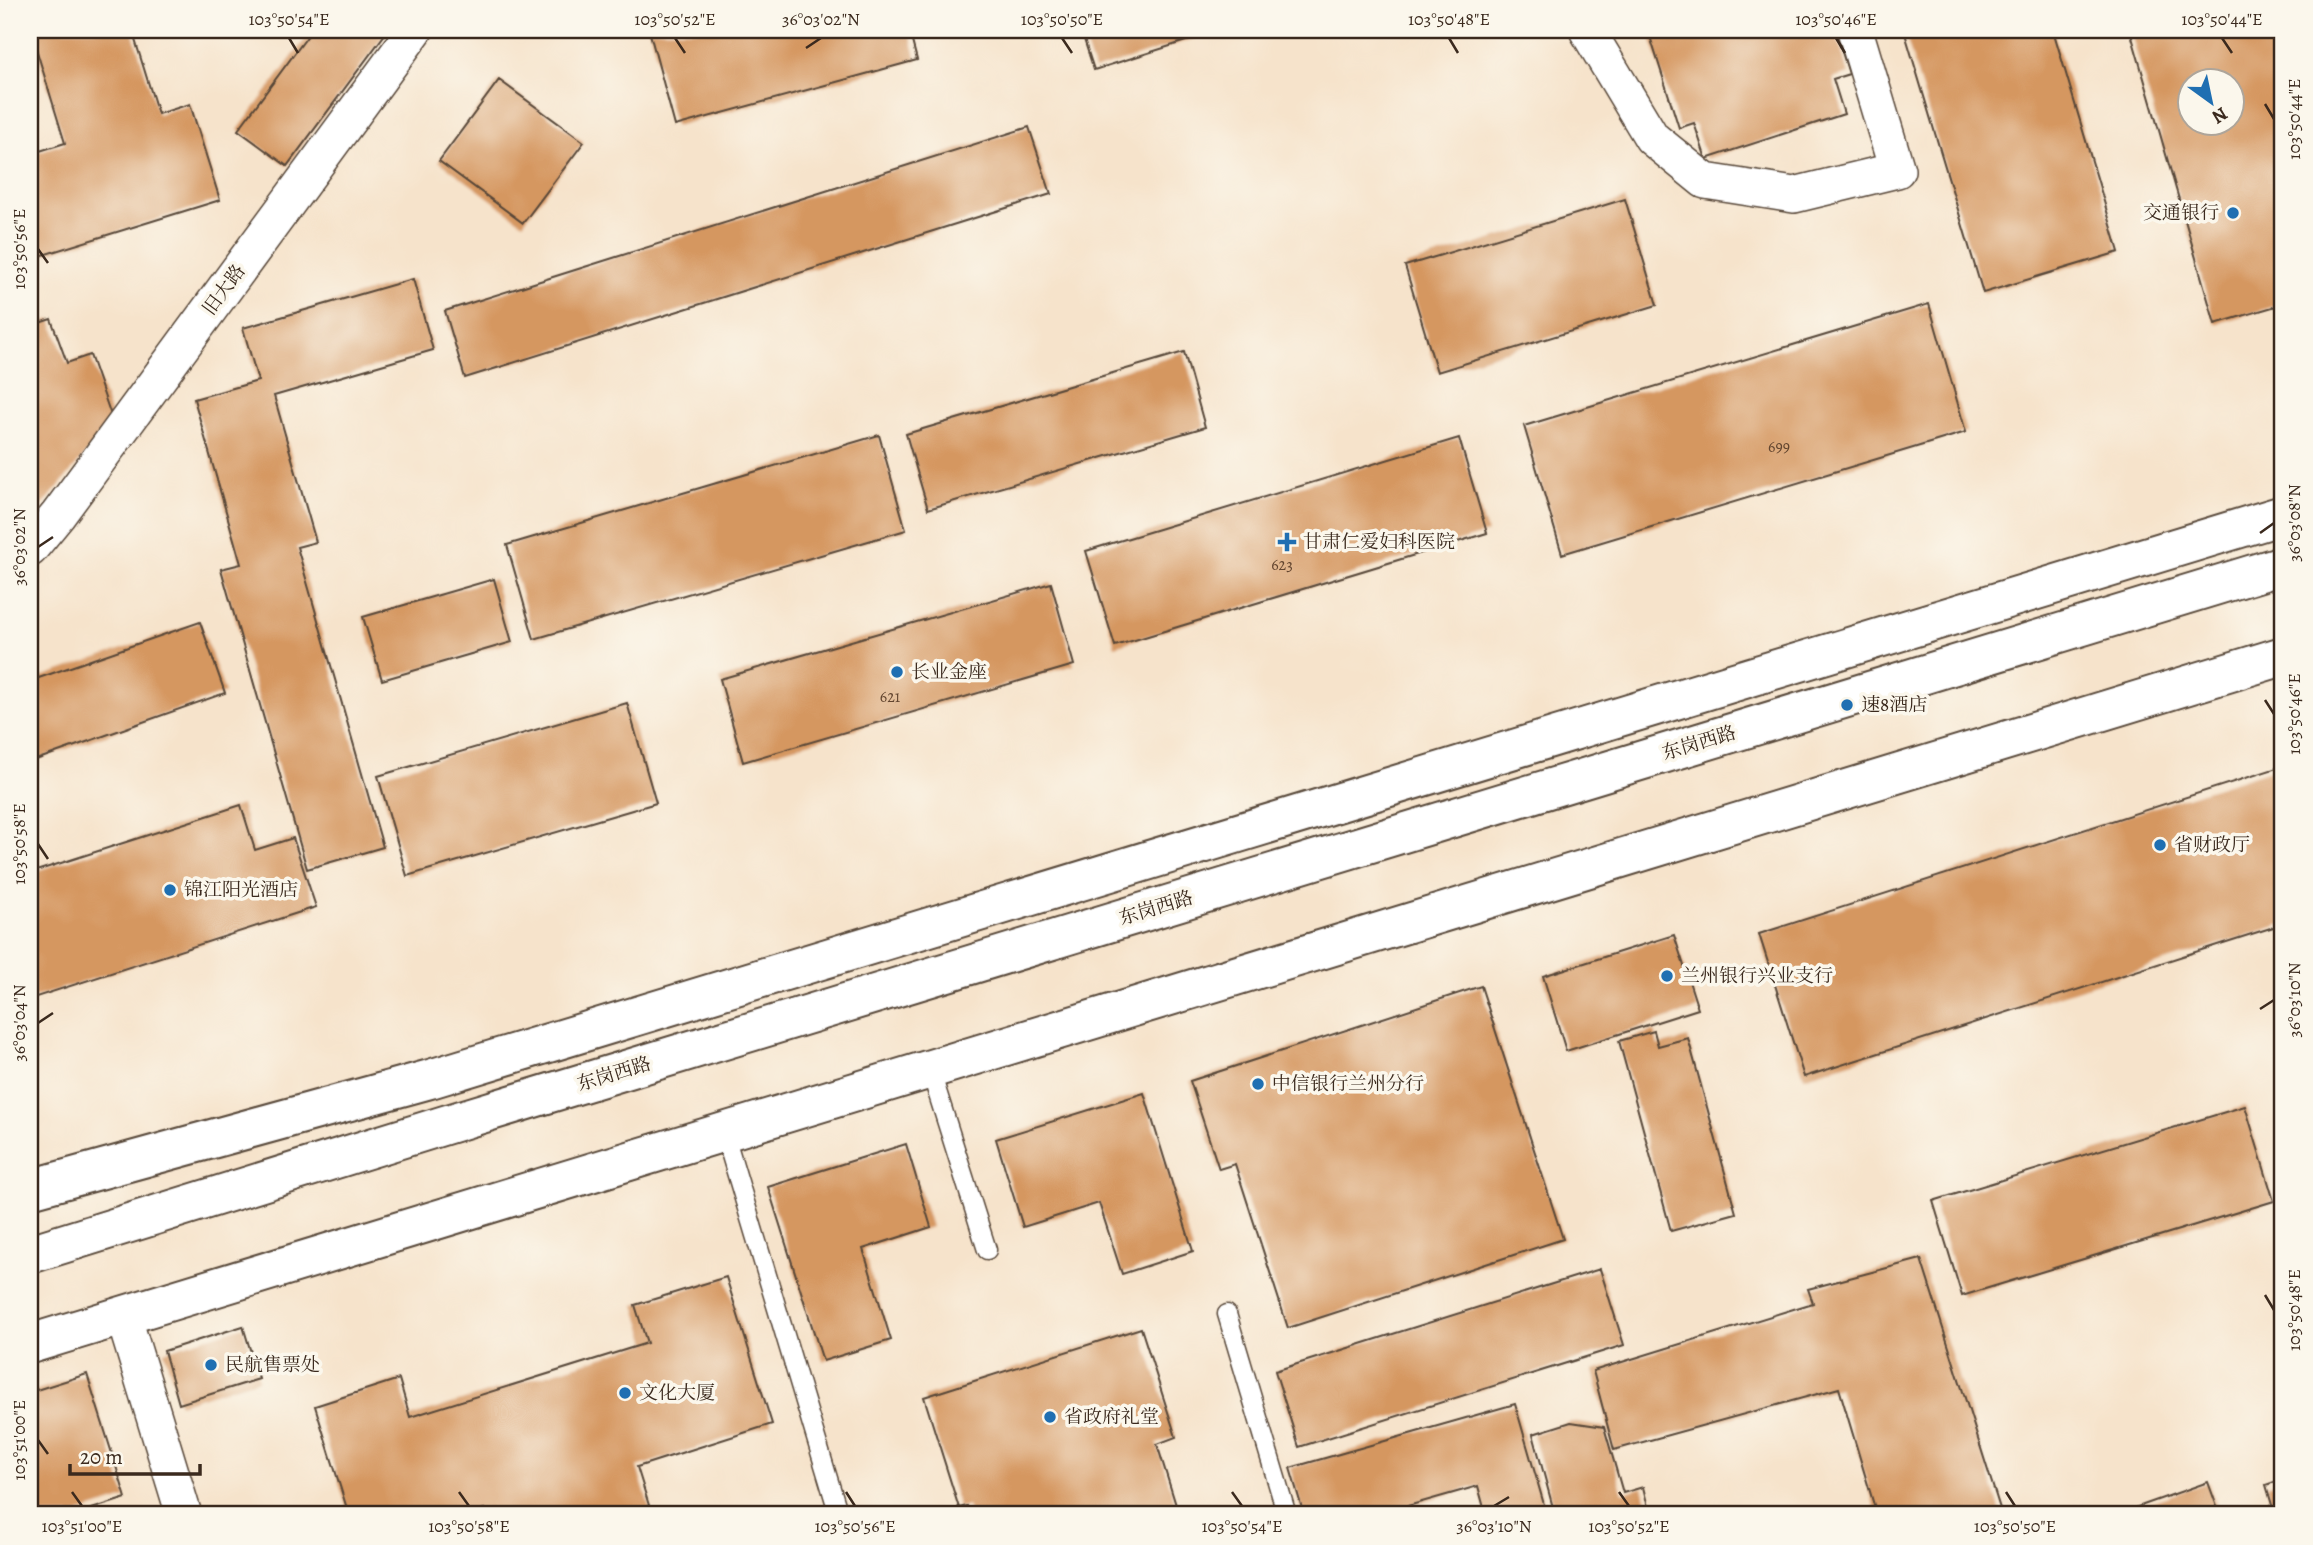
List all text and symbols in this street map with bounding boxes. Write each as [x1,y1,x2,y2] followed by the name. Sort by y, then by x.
[248,7,330,31] text: 103°50'54"E
[634,7,716,31] text: 103°50'52"E
[782,7,860,31] text: 36°03'02"N
[1021,7,1103,31] text: 103°50'50"E
[1408,7,1490,31] text: 103°50'48"E
[1795,7,1877,31] text: 103°50'46"E
[2181,7,2263,31] text: 103°50'44"E
[2176,66,2246,136] north arrow
[2282,78,2306,160] text: 103°50'44"E
[2207,101,2233,130] text: N
[2143,200,2219,226] place label: 交通银行
[2225,205,2241,221] marker: 交通银行
[7,208,31,290] text: 103°50'56"E
[197,259,251,321] street label: 旧大路
[1768,436,1790,458] house number: 699
[2282,484,2306,562] text: 36°03'08"N
[7,508,31,586] text: 36°03'02"N
[1303,529,1455,555] place label: 甘肃仁爱妇科医院
[1277,532,1297,552] marker: 甘肃仁爱妇科医院
[1271,554,1293,576] house number: 623
[911,659,987,685] place label: 长业金座
[889,664,905,680] marker: 长业金座
[2282,673,2306,755] text: 103°50'46"E
[880,686,901,708] house number: 621
[1861,692,1927,718] place label: 速8酒店
[1839,697,1855,713] marker: 速8酒店
[1659,719,1739,767] street label: 东岗西路
[7,803,31,885] text: 103°50'58"E
[2174,832,2250,858] place label: 省财政厅
[2152,837,2168,853] marker: 省财政厅
[184,877,298,903] place label: 锦江阳光酒店
[162,882,178,898] marker: 锦江阳光酒店
[1116,884,1196,932] street label: 东岗西路
[2282,962,2306,1038] text: 36°03'10"N
[1681,963,1833,989] place label: 兰州银行兴业支行
[1659,968,1675,984] marker: 兰州银行兴业支行
[7,984,31,1062] text: 36°03'04"N
[574,1050,654,1098] street label: 东岗西路
[1272,1071,1424,1097] place label: 中信银行兰州分行
[1250,1076,1266,1092] marker: 中信银行兰州分行
[2282,1269,2306,1351] text: 103°50'48"E
[225,1352,320,1378] place label: 民航售票处
[203,1357,219,1373] marker: 民航售票处
[639,1380,715,1406] place label: 文化大厦
[617,1385,633,1401] marker: 文化大厦
[7,1400,31,1480] text: 103°51'00"E
[1064,1404,1159,1430] place label: 省政府礼堂
[1042,1409,1058,1425] marker: 省政府礼堂
[70,1433,200,1477] scale bar
[80,1443,123,1471] text: 20 m
[42,1514,122,1538] text: 103°51'00"E
[428,1514,510,1538] text: 103°50'58"E
[814,1514,896,1538] text: 103°50'56"E
[1201,1514,1283,1538] text: 103°50'54"E
[1456,1514,1532,1538] text: 36°03'10"N
[1588,1514,1670,1538] text: 103°50'52"E
[1974,1514,2056,1538] text: 103°50'50"E

